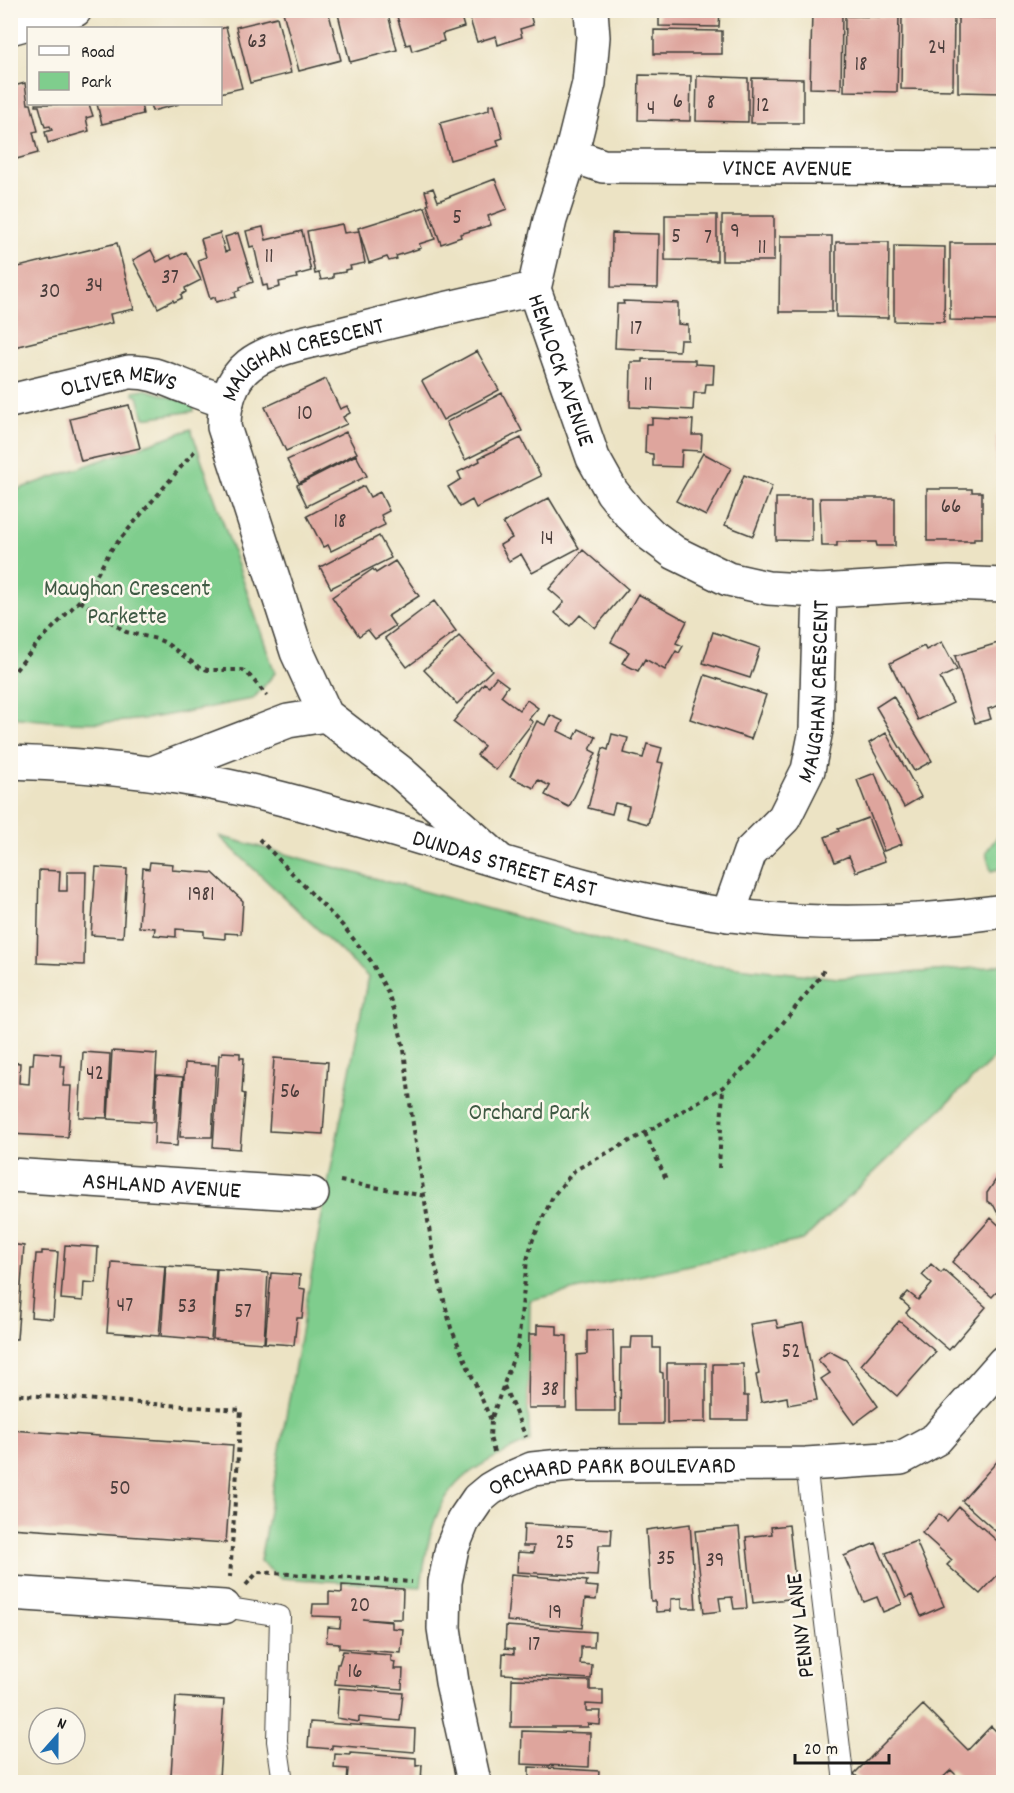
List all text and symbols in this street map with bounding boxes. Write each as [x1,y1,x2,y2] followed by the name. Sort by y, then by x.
[27,27,222,105] legend
[247,28,267,58] house number: 63
[928,34,946,64] house number: 24
[81,41,115,66] text: Road
[854,51,868,81] house number: 18
[81,71,112,96] text: Park
[673,88,683,118] house number: 6
[707,89,715,119] house number: 8
[756,92,770,122] house number: 12
[647,95,655,125] house number: 4
[723,153,852,187] street label: VINCE AVENUE
[452,204,462,234] house number: 5
[730,218,740,248] house number: 9
[671,223,681,253] house number: 5
[704,224,712,254] house number: 7
[757,234,767,264] house number: 11
[264,243,274,273] house number: 11
[161,264,179,294] house number: 37
[85,272,103,302] house number: 34
[40,278,60,308] house number: 30
[517,290,602,451] street label: HEMLOCK AVENUE
[214,310,388,407] street label: MAUGHAN CRESCENT
[630,315,642,345] house number: 17
[57,358,182,408] street label: OLIVER MEWS
[643,371,653,401] house number: 11
[297,400,313,430] house number: 10
[941,493,961,523] house number: 66
[333,508,347,538] house number: 18
[540,525,554,555] house number: 14
[44,573,210,635] park label: Maughan Crescent Parkette
[790,599,840,790] street label: MAUGHAN CRESCENT
[408,822,600,908] street label: DUNDAS STREET EAST
[187,881,215,911] house number: 1981
[86,1060,104,1090] house number: 42
[280,1078,300,1108] house number: 56
[468,1097,590,1131] park label: Orchard Park
[81,1166,242,1209] street label: ASHLAND AVENUE
[117,1292,133,1322] house number: 47
[177,1293,197,1323] house number: 53
[234,1298,252,1328] house number: 57
[782,1338,800,1368] house number: 52
[541,1376,559,1406] house number: 38
[482,1450,736,1507] street label: ORCHARD PARK BOULEVARD
[109,1475,131,1505] house number: 50
[556,1529,574,1559] house number: 25
[656,1545,676,1575] house number: 35
[706,1547,724,1577] house number: 39
[779,1571,825,1680] street label: PENNY LANE
[350,1592,370,1622] house number: 20
[548,1599,562,1629] house number: 19
[528,1631,540,1661] house number: 17
[348,1658,362,1688] house number: 16
[27,1706,87,1766] north arrow
[54,1712,69,1737] text: N
[795,1727,890,1765] scale bar
[804,1738,838,1763] text: 20 m

